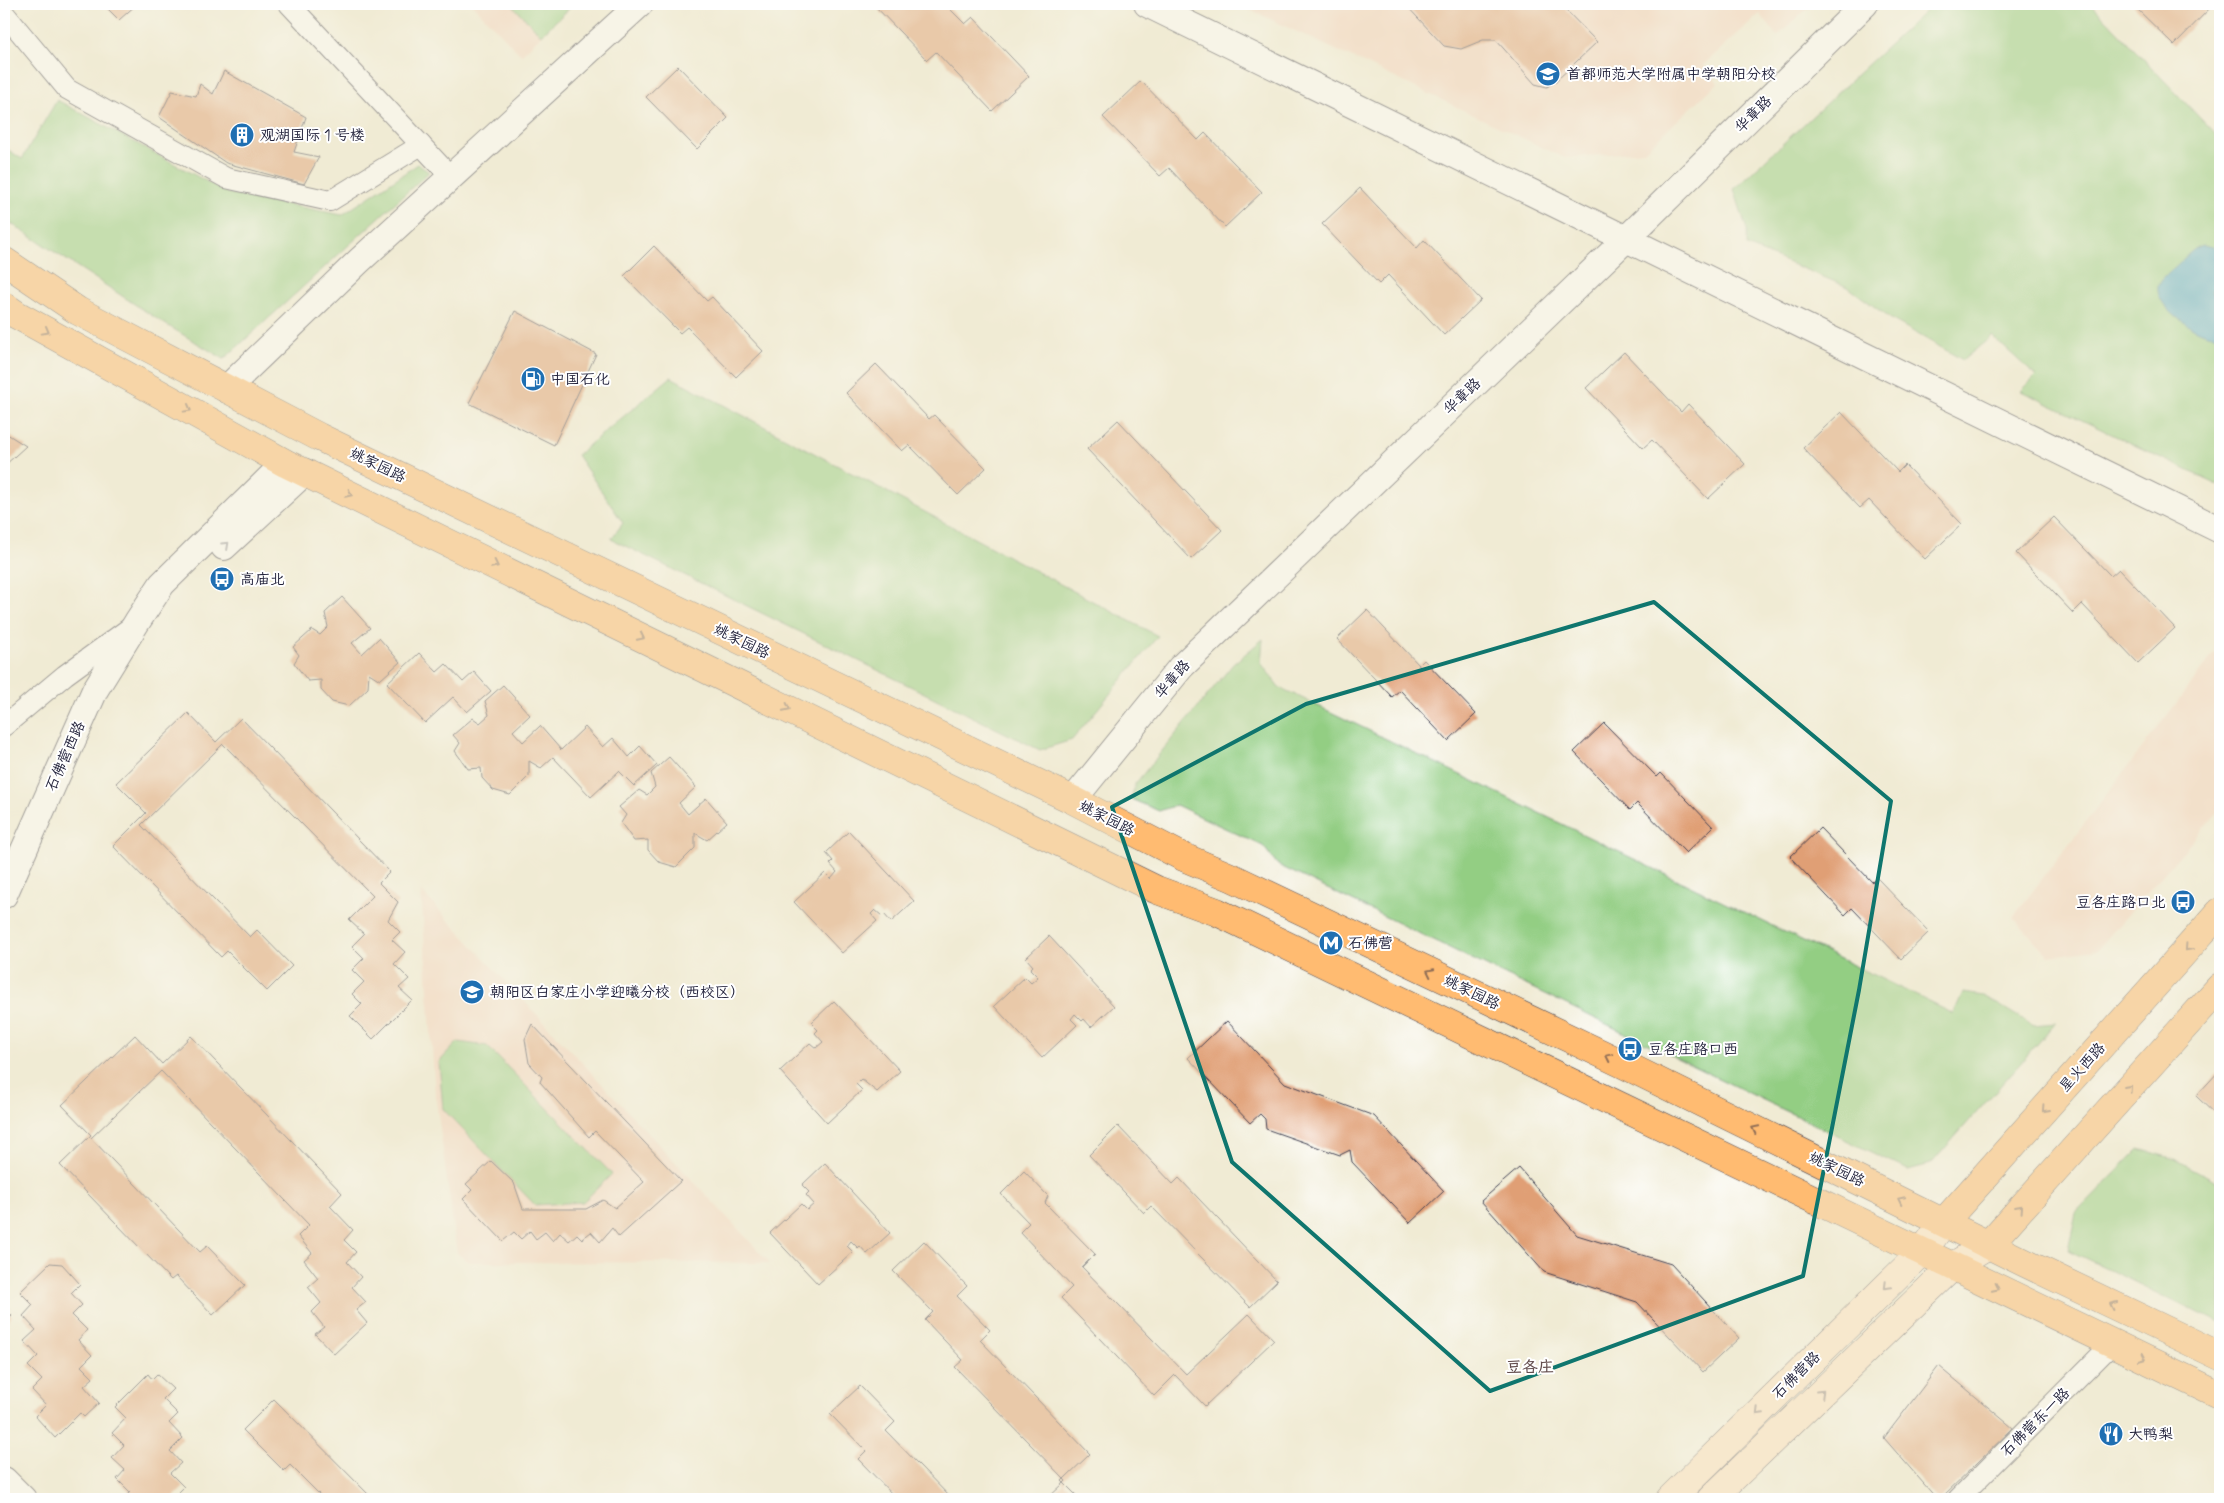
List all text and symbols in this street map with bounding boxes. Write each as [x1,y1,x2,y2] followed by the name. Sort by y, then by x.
[1535,61,1561,87] school or university icon: 首都师范大学附属中学朝阳分校
[1566,65,1776,85] place label: 首都师范大学附属中学朝阳分校
[1731,92,1777,138] street label: 华章路
[229,122,255,148] building icon: 观湖国际 1 号楼
[260,126,365,146] place label: 观湖国际 1 号楼
[40,324,49,334] one-way arrow
[520,366,546,392] fuel station icon: 中国石化
[550,370,610,390] place label: 中国石化
[1440,374,1486,420] street label: 华章路
[183,403,192,413] one-way arrow
[346,444,409,488] street label: 姚家园路
[344,488,353,498] one-way arrow
[221,542,230,551] one-way arrow
[490,559,499,569] one-way arrow
[209,566,235,592] bus stop icon: 高庙北
[240,570,285,590] place label: 高庙北
[710,620,773,664] street label: 姚家园路
[636,631,645,641] one-way arrow
[1150,656,1195,703] street label: 华章路
[781,702,790,712] one-way arrow
[42,718,90,795] street label: 石佛营西路
[1075,796,1138,841] street label: 姚家园路
[2170,889,2196,915] bus stop icon: 豆各庄路口北
[2076,893,2166,913] place label: 豆各庄路口北
[1318,930,1344,956] metro station icon: 石佛营
[1348,934,1393,954] place label: 石佛营
[2185,943,2194,952] one-way arrow
[1427,968,1436,978] one-way arrow
[1440,971,1503,1015] street label: 姚家园路
[459,979,485,1005] school or university icon: 朝阳区白家庄小学迎曦分校（西校区）
[490,983,745,1003] place label: 朝阳区白家庄小学迎曦分校（西校区）
[1617,1036,1643,1062] bus stop icon: 豆各庄路口西
[2055,1039,2110,1097] street label: 星火西路
[1648,1040,1738,1060] place label: 豆各庄路口西
[1605,1053,1614,1064] one-way arrow
[2123,1084,2132,1093] one-way arrow
[2042,1103,2051,1112] one-way arrow
[1751,1125,1760,1135] one-way arrow
[1805,1148,1868,1192] street label: 姚家园路
[1897,1196,1906,1206] one-way arrow
[2015,1205,2024,1214] one-way arrow
[1884,1280,1893,1289] one-way arrow
[1991,1281,2000,1292] one-way arrow
[2109,1301,2118,1311] one-way arrow
[1768,1347,1825,1404] street label: 石佛营路
[2137,1352,2146,1362] one-way arrow
[1506,1357,1554,1378] district label: 豆各庄
[1997,1384,2075,1462] street label: 石佛营东一路
[1816,1390,1825,1399] one-way arrow
[1756,1406,1765,1415] one-way arrow
[2098,1421,2124,1447] restaurant icon: 大鸭梨
[2128,1425,2173,1445] place label: 大鸭梨

